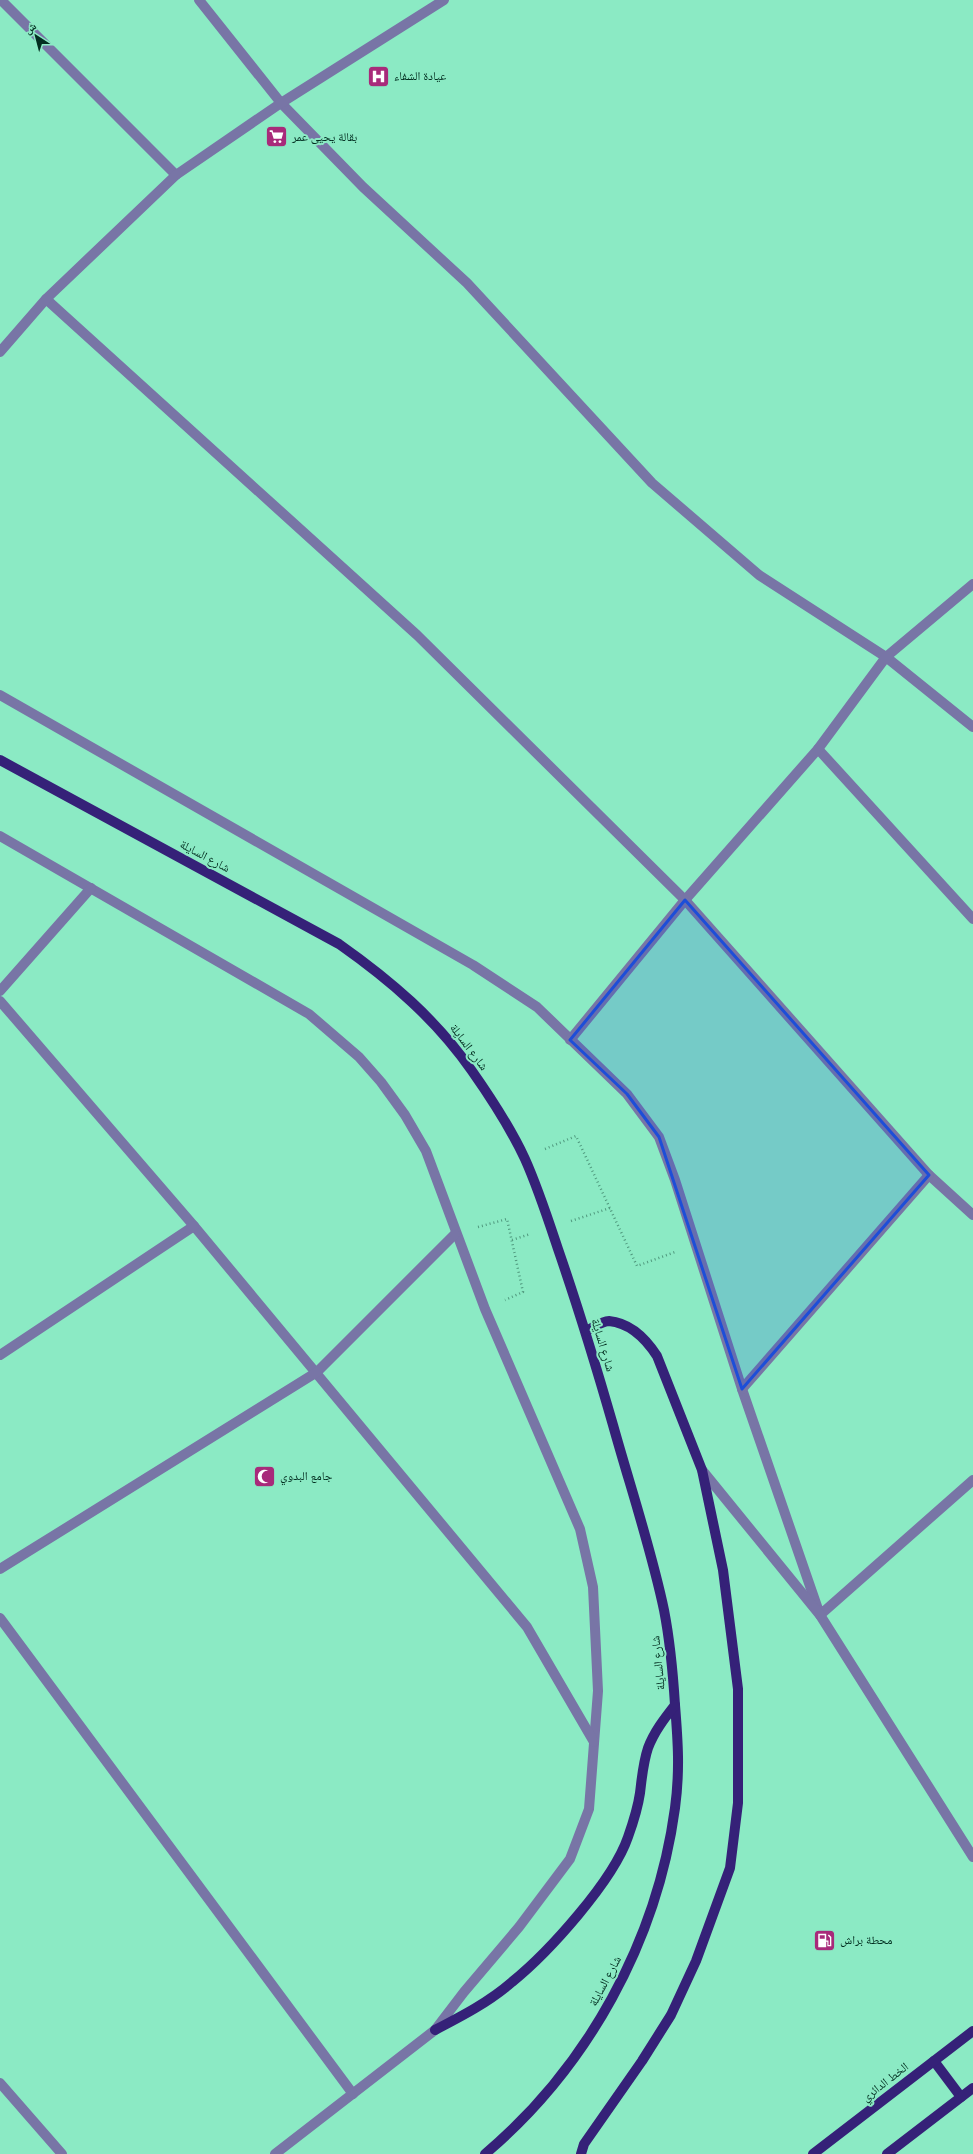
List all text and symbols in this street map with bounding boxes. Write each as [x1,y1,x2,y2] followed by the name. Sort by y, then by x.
[16,16,56,56] north arrow
[22,19,40,38] text: ش
[365,63,391,89] hospital icon: عيادة الشفاء
[394,69,446,83] place label: عيادة الشفاء
[263,124,289,150] supermarket icon: بقالة يحيى عمر
[291,130,357,144] place label: بقالة يحيى عمر
[177,837,232,876] street label: شارع السايلة
[446,1021,491,1074] street label: شارع السايلة
[587,1317,618,1374] street label: شارع السايلة
[251,1463,277,1489] mosque icon: جامع البدوي
[280,1469,333,1486] place label: جامع البدوي
[648,1635,669,1691] street label: شارع السايلة
[812,1927,838,1953] fuel station icon: محطة براش
[840,1933,892,1947] place label: محطة براش
[586,1954,625,2009] street label: شارع السايلة
[859,2059,913,2107] street label: الخط الدائري

